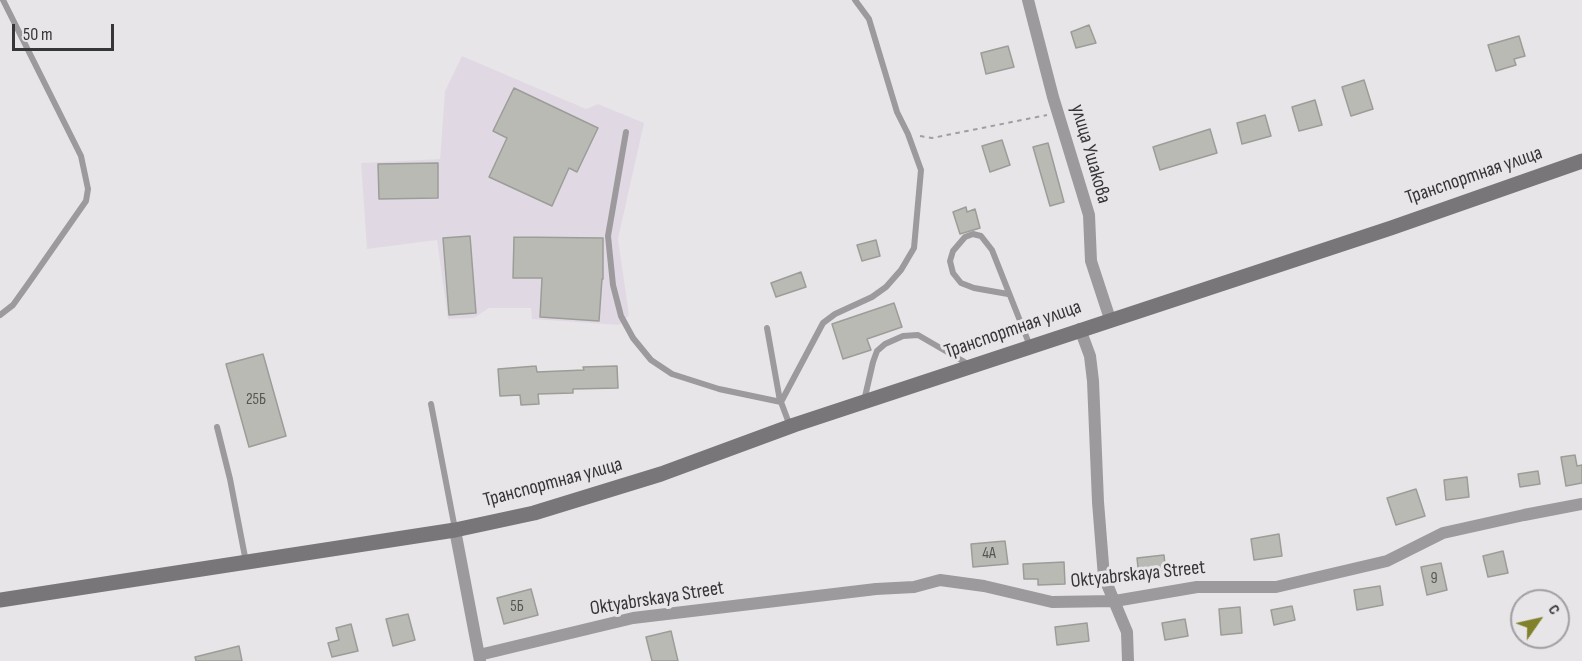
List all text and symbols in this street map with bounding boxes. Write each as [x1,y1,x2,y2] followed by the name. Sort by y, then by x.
[15,12,117,50] scale bar
[23,24,53,45] text: 50 m
[1064,102,1116,206] street label: улица Ушакова
[1403,141,1545,211] street label: Транспортная улица
[942,295,1084,365] street label: Транспортная улица
[246,390,266,410] house number: 25Б
[481,453,625,513] street label: Транспортная улица
[982,544,996,564] house number: 4А
[1069,556,1207,594] street label: Oktyabrskaya Street
[1430,569,1438,589] house number: 9
[588,577,726,621] street label: Oktyabrskaya Street
[1510,589,1570,649] north arrow
[510,597,524,617] house number: 5Б
[1544,601,1564,618] text: С

